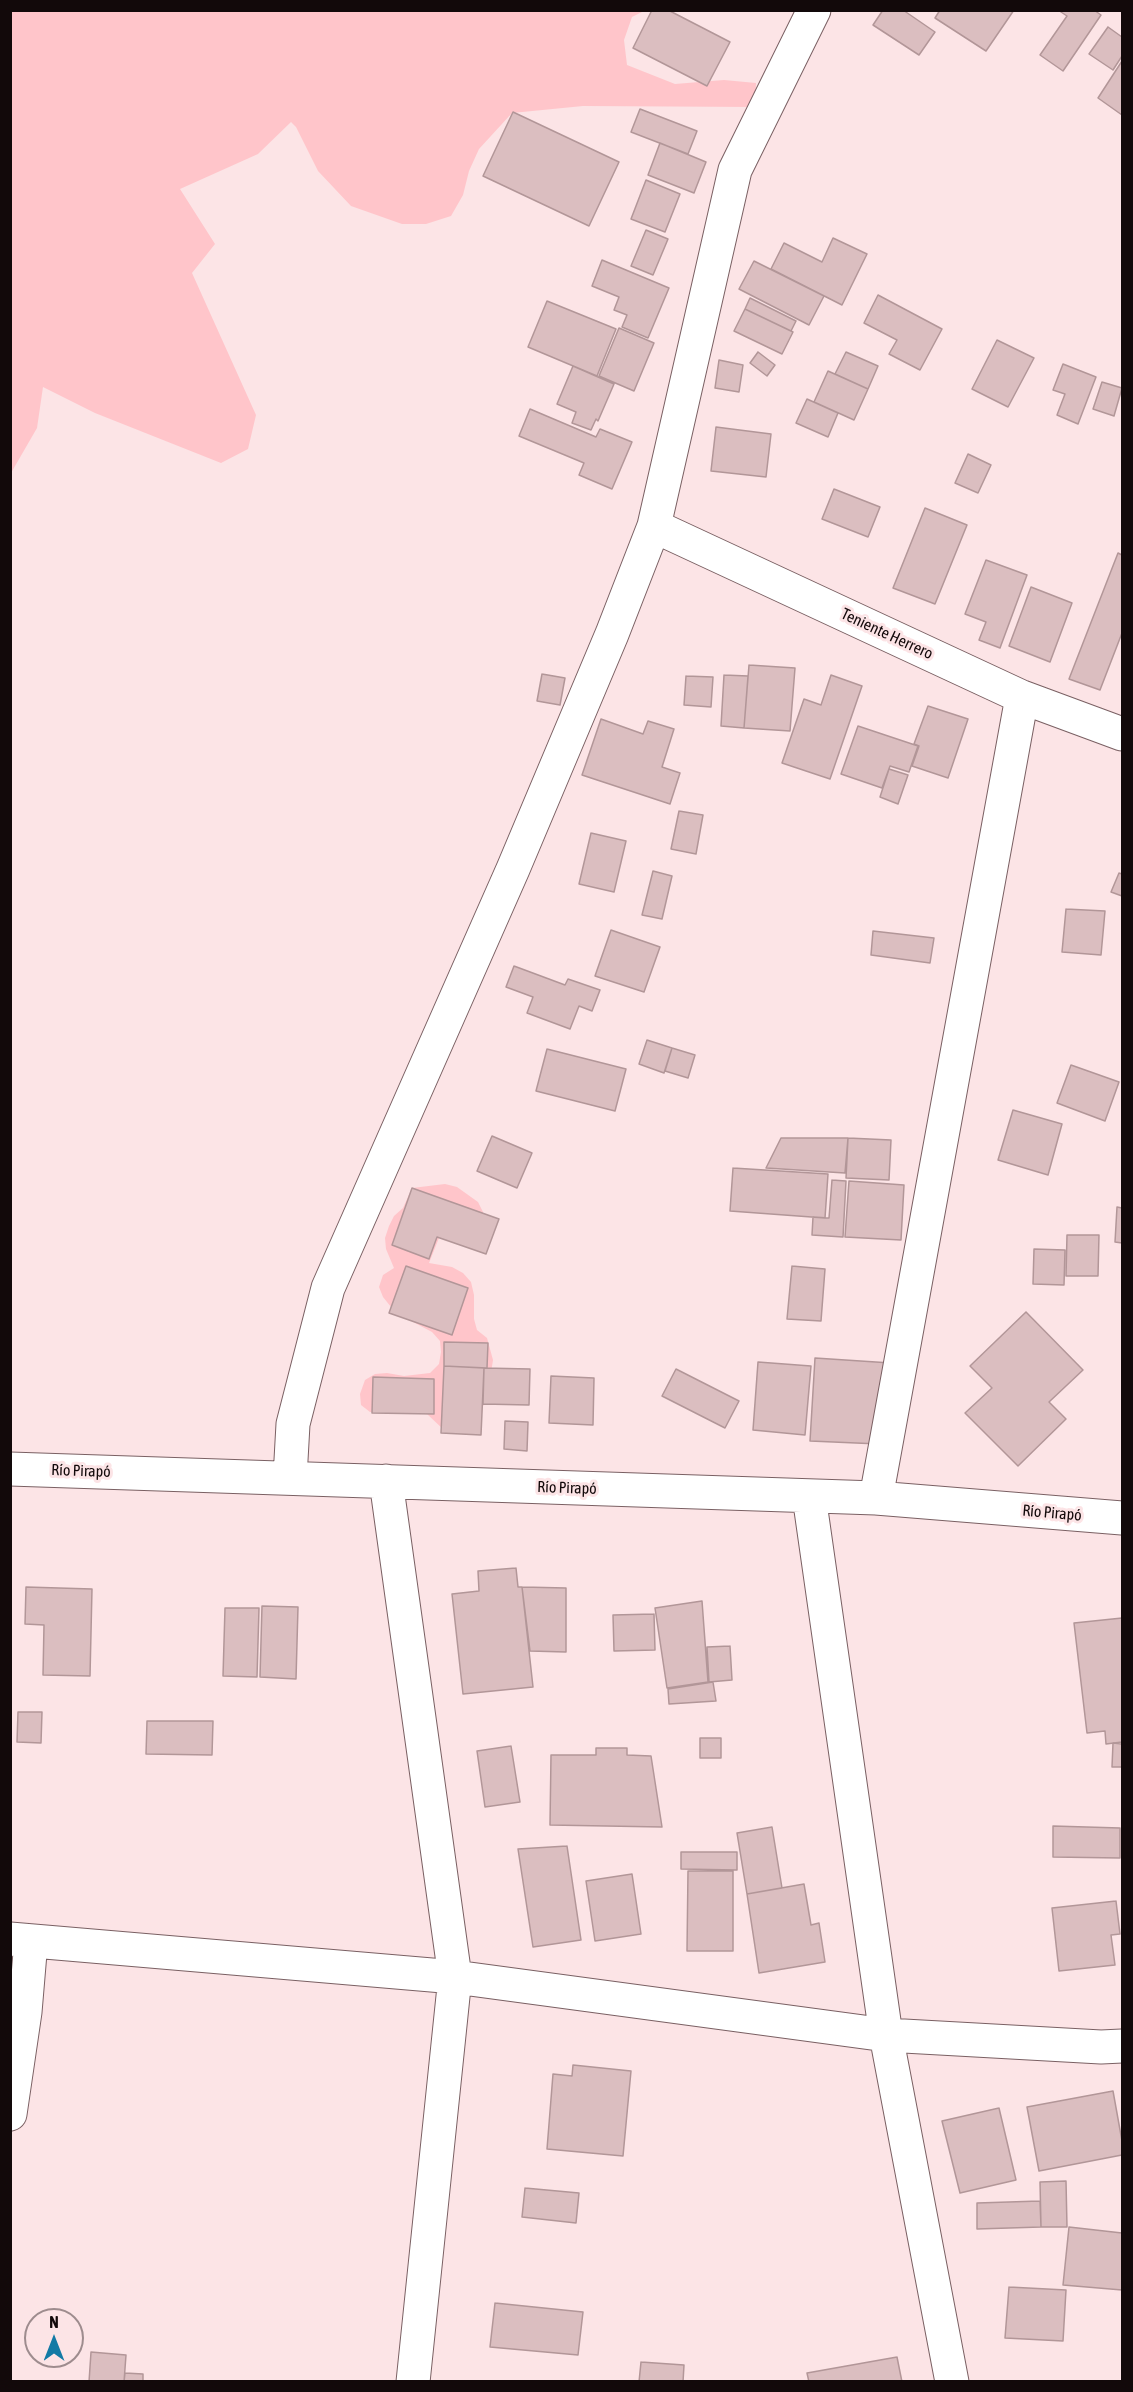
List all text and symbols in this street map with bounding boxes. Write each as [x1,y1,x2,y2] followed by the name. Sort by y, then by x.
[838,604,936,664] street label: Teniente Herrero
[51,1460,111,1482] street label: Río Pirapó
[537,1477,597,1499] street label: Río Pirapó
[1022,1501,1082,1525] street label: Río Pirapó
[24,2308,84,2368] north arrow
[49,2313,59,2331] text: N

